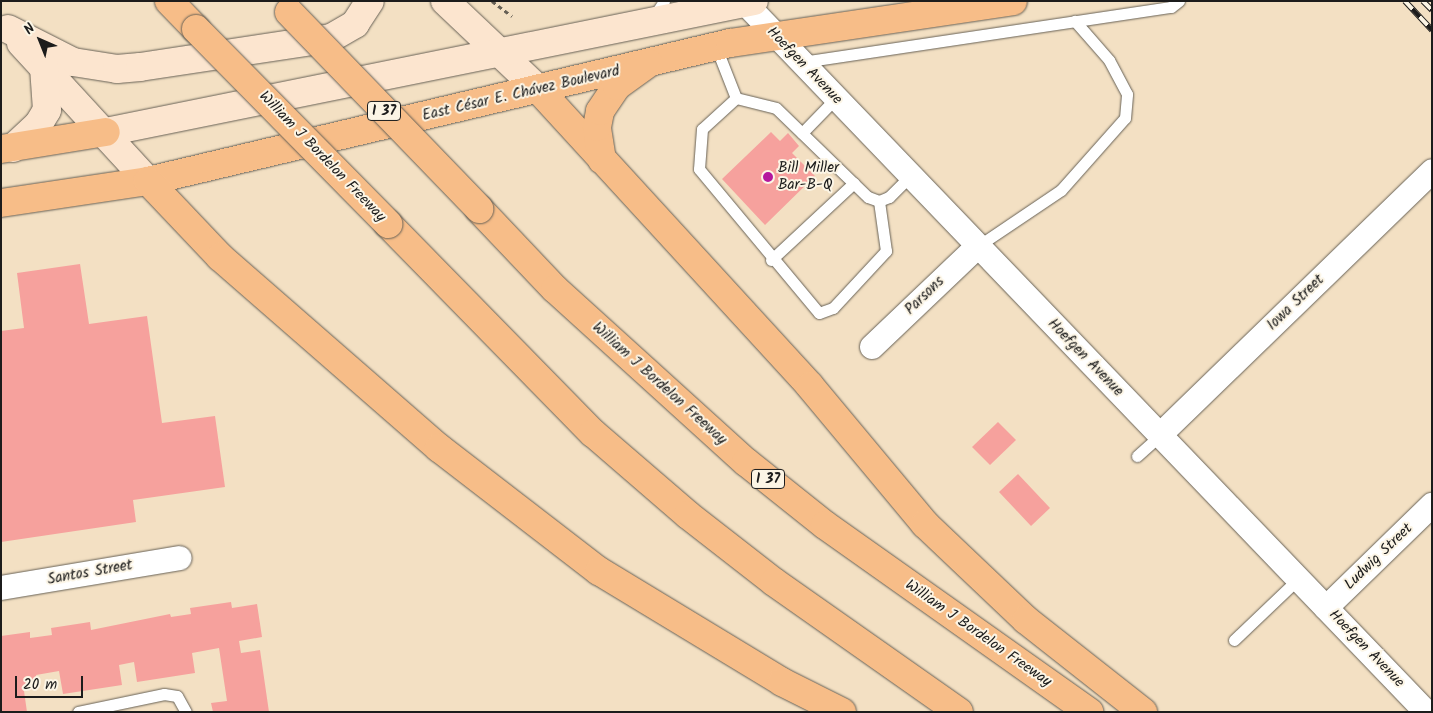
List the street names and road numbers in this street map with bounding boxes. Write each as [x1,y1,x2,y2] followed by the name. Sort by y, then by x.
[762,23,846,109] street label: Hoefgen Avenue
[421,63,621,125] street label: East César E. Chávez Boulevard
[255,88,389,226] street label: William J Bordelon Freeway
[366,100,402,122] road number: I 37
[1264,271,1328,335] street label: Iowa Street
[902,273,948,319] street label: Parsons
[1043,315,1127,401] street label: Hoefgen Avenue
[588,319,730,449] street label: William J Bordelon Freeway
[750,468,786,490] road number: I 37
[1341,520,1417,594] street label: Ludwig Street
[46,557,134,589] street label: Santos Street
[901,577,1055,691] street label: William J Bordelon Freeway
[1324,606,1408,692] street label: Hoefgen Avenue

